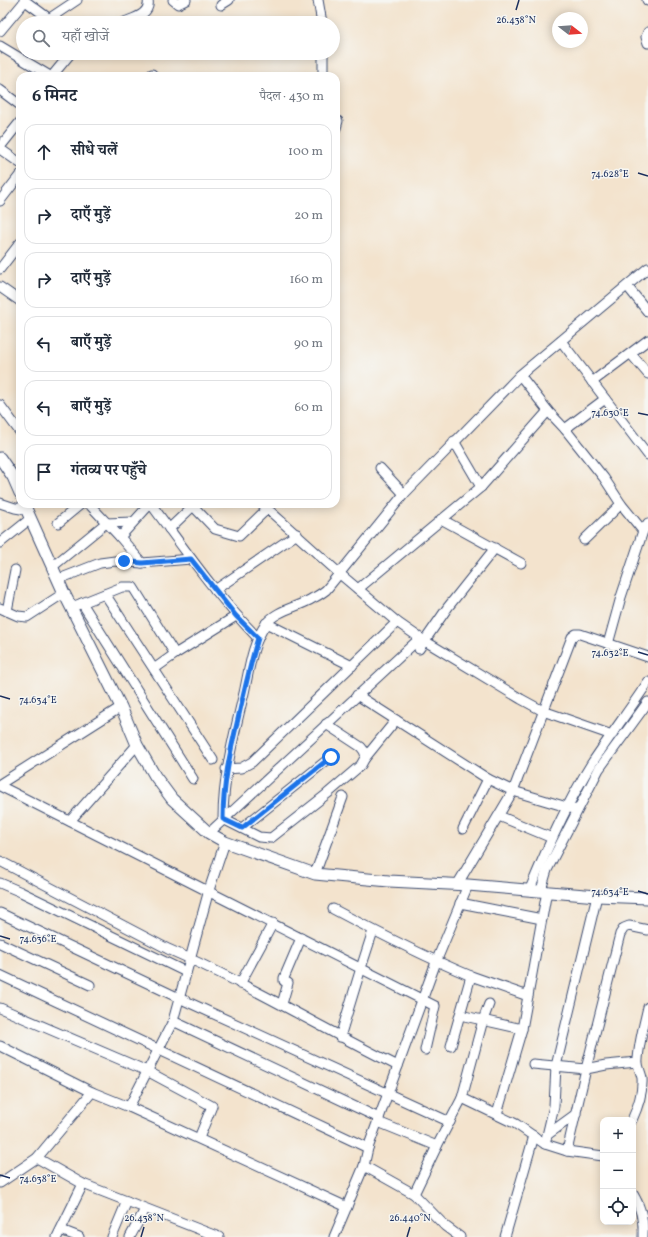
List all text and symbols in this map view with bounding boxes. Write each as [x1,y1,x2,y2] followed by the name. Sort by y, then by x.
[552,12,588,48] north arrow
[496,13,536,27] text: 26.438°N
[16,16,340,60] search box
[30,27,52,49] icon: search
[62,27,109,48] text: यहाँ खोजें
[32,85,77,108] text: 6 मिनट
[259,88,324,106] text: पैदल · 430 m
[33,141,55,163] icon: ahead
[71,141,118,162] text: सीधे चलें
[288,143,323,161] text: 100 m
[591,167,629,181] text: 74.628°E
[33,205,55,227] icon: right
[71,205,111,226] text: दाएँ मुड़ें
[294,207,323,225] text: 20 m
[33,269,55,291] icon: right
[71,269,111,290] text: दाएँ मुड़ें
[289,271,323,289] text: 160 m
[33,333,55,355] icon: left
[71,333,111,354] text: बाएँ मुड़ें
[294,335,323,353] text: 90 m
[33,397,55,419] icon: left
[71,397,111,418] text: बाएँ मुड़ें
[295,399,323,417] text: 60 m
[591,406,629,420] text: 74.630°E
[33,461,55,483] icon: arrive
[71,461,146,482] text: गंतव्य पर पहुँचे
[115,552,133,570] route end
[591,646,629,660] text: 74.632°E
[19,693,57,707] text: 74.634°E
[322,748,340,766] route start
[591,885,629,899] text: 74.634°E
[19,932,57,946] text: 74.636°E
[600,1117,636,1225] map controls
[600,1117,636,1153] button: +
[600,1153,636,1189] button: −
[19,1172,57,1186] text: 74.638°E
[600,1189,636,1225] button: locate
[124,1211,164,1225] text: 26.438°N
[389,1211,431,1225] text: 26.440°N

